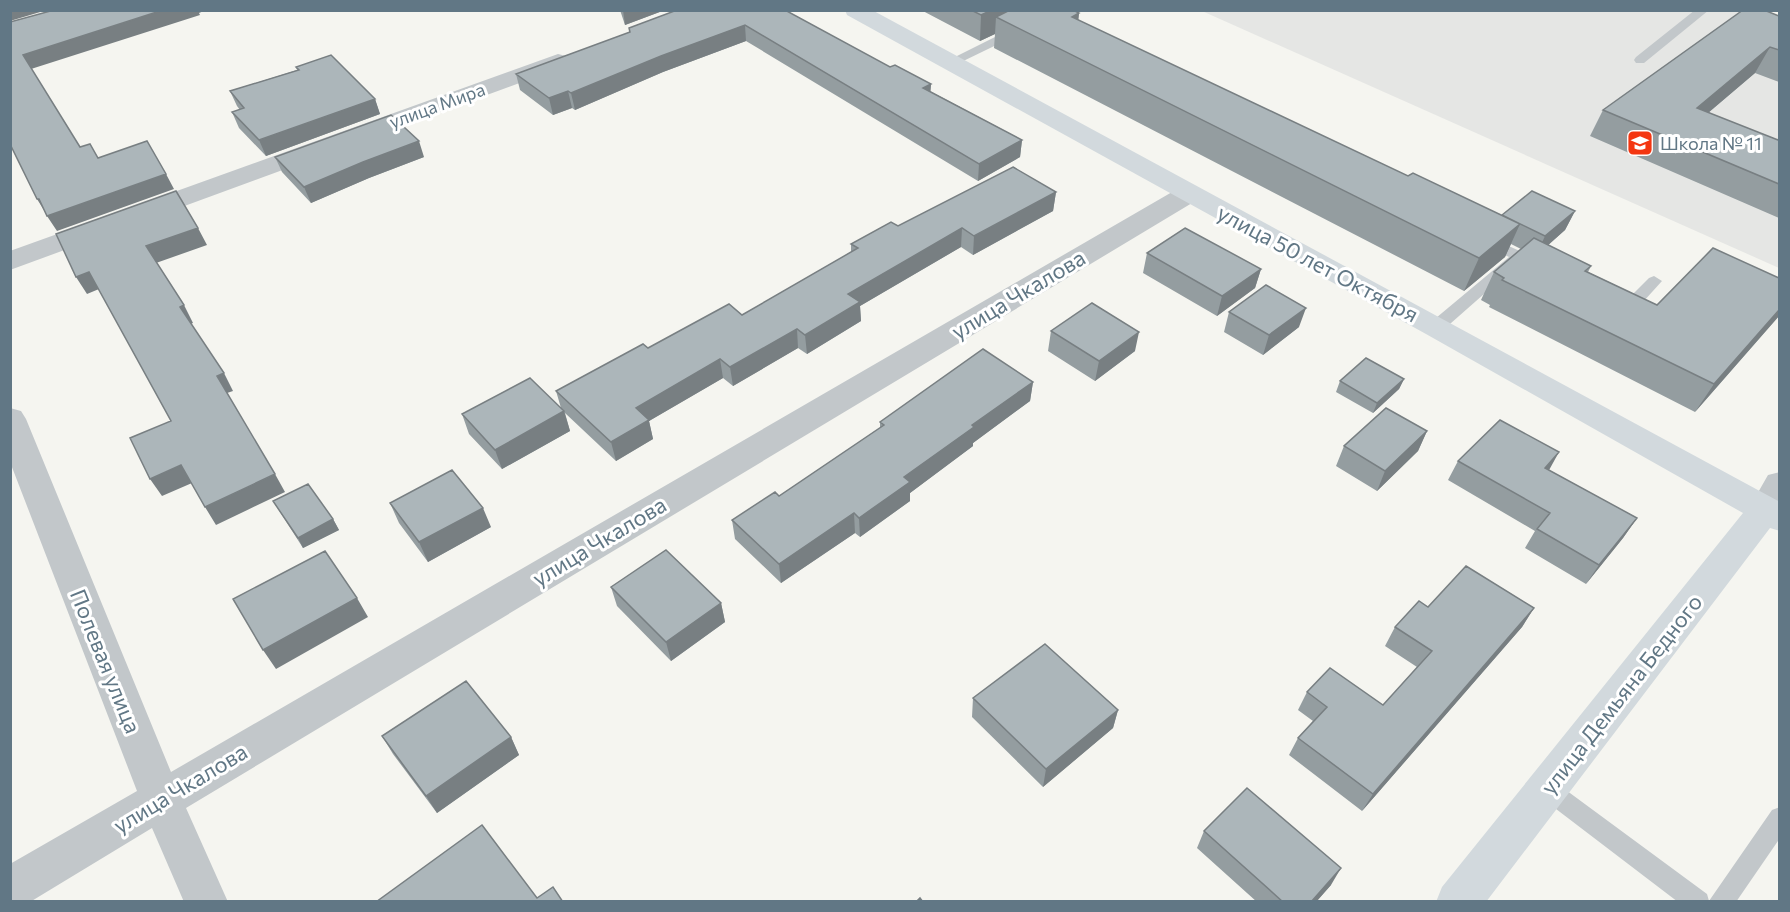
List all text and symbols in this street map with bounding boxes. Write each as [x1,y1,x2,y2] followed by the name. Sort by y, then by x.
[386,78,488,132] street label: улица Мира
[1625,128,1655,158] school or university icon: Школа № 11
[1660,132,1762,154] place label: Школа № 11
[1213,199,1423,327] street label: улица 50 лет Октября
[946,243,1090,345] street label: улица Чкалова
[527,490,671,592] street label: улица Чкалова
[65,585,147,737] street label: Полевая улица
[1534,589,1708,799] street label: улица Демьяна Бедного
[108,737,252,839] street label: улица Чкалова

